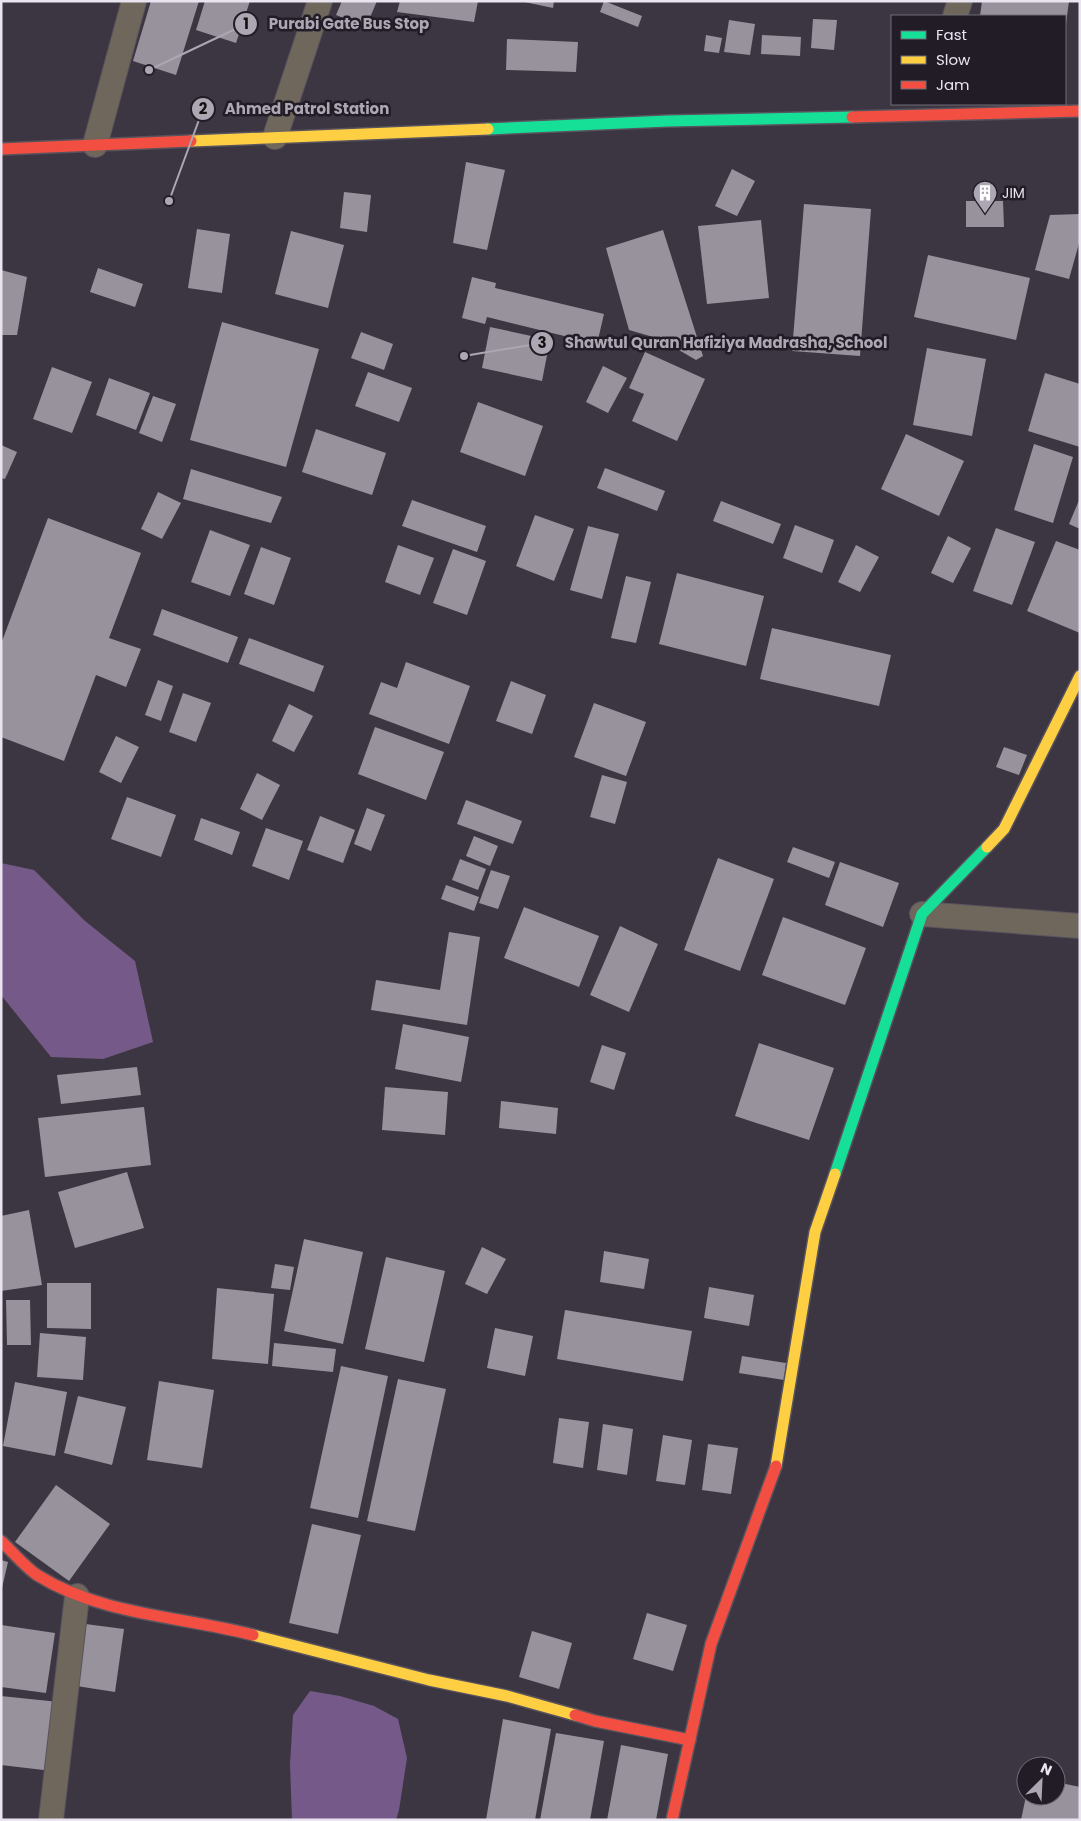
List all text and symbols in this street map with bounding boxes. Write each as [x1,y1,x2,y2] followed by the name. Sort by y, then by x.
[234,9,439,39] callout: Purabi Gate Bus Stop
[243,13,249,34] text: 1
[269,13,429,34] text: Purabi Gate Bus Stop
[891,15,1066,105] legend
[936,24,967,45] text: Fast
[936,49,971,70] text: Slow
[936,74,970,95] text: Jam
[190,94,400,124] callout: Ahmed Patrol Station
[199,98,208,119] text: 2
[225,98,389,119] text: Ahmed Patrol Station
[972,180,998,214] building icon: JIM
[1002,183,1025,203] place label: JIM
[530,328,897,358] callout: Shawtul Quran Hafiziya Madrasha, School
[537,332,547,353] text: 3
[565,332,887,353] text: Shawtul Quran Hafiziya Madrasha, School
[1016,1756,1066,1806] north arrow
[1037,1758,1055,1780] text: N

